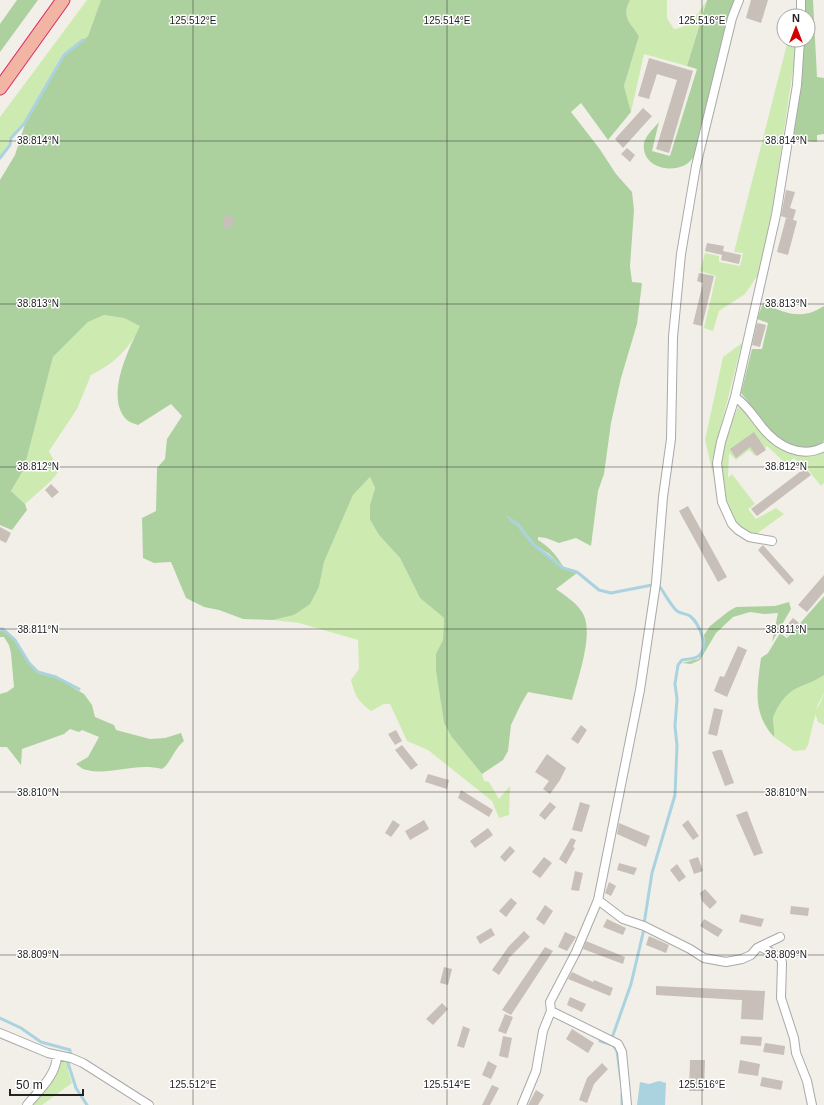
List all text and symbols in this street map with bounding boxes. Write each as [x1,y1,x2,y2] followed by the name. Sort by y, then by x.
[776,8,816,48] north arrow
[792,12,800,24] text: N
[170,15,217,26] text: 125.512°E
[424,15,471,26] text: 125.514°E
[679,15,726,26] text: 125.516°E
[17,135,59,146] text: 38.814°N
[765,135,807,146] text: 38.814°N
[17,298,59,309] text: 38.813°N
[765,298,807,309] text: 38.813°N
[17,461,59,472] text: 38.812°N
[765,461,807,472] text: 38.812°N
[17,624,59,635] text: 38.811°N
[765,624,807,635] text: 38.811°N
[17,787,59,798] text: 38.810°N
[765,787,807,798] text: 38.810°N
[17,949,59,960] text: 38.809°N
[765,949,807,960] text: 38.809°N
[10,1071,83,1097] scale bar
[16,1078,43,1092] text: 50 m
[170,1079,217,1090] text: 125.512°E
[424,1079,471,1090] text: 125.514°E
[679,1079,726,1090] text: 125.516°E

